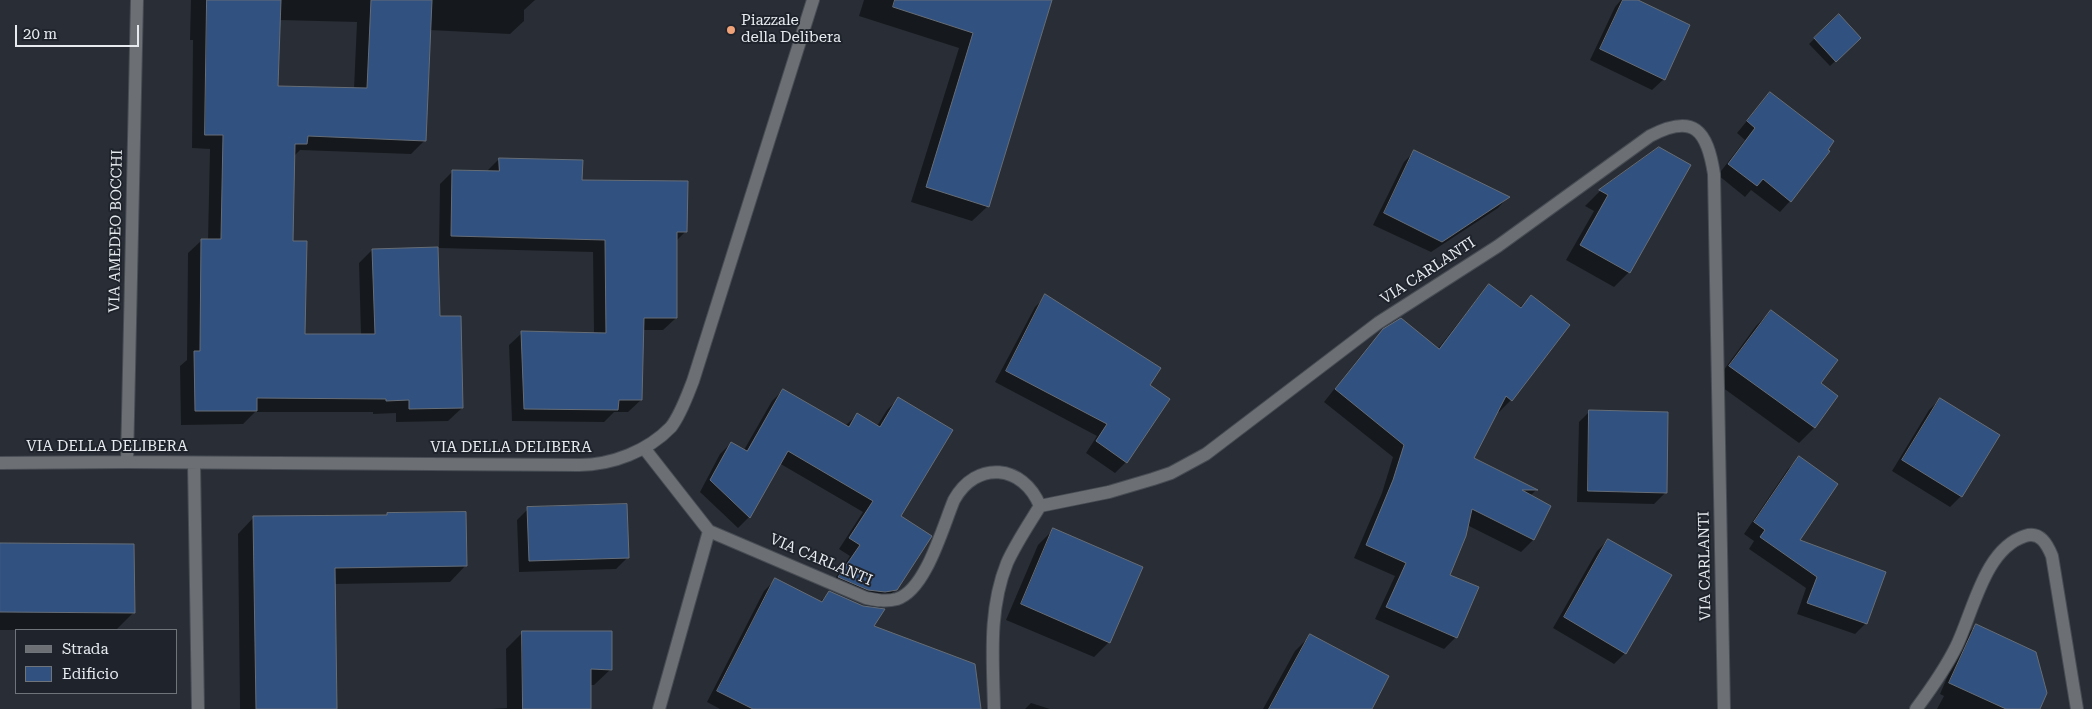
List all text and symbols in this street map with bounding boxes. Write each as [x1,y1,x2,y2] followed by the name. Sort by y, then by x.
[741,12,841,47] place label: Piazzale della Delibera
[18,15,141,47] scale bar
[725,24,737,36] marker: Piazzale della Delibera
[23,25,57,43] text: 20 m
[106,149,126,313] street label: VIA AMEDEO BOCCHI
[1377,234,1479,308] street label: VIA CARLANTI
[26,438,188,456] street label: VIA DELLA DELIBERA
[430,439,592,457] street label: VIA DELLA DELIBERA
[1695,511,1715,621] street label: VIA CARLANTI
[767,530,875,590] street label: VIA CARLANTI
[15,629,178,694] legend
[62,640,109,658] text: Strada
[62,665,119,683] text: Edificio

